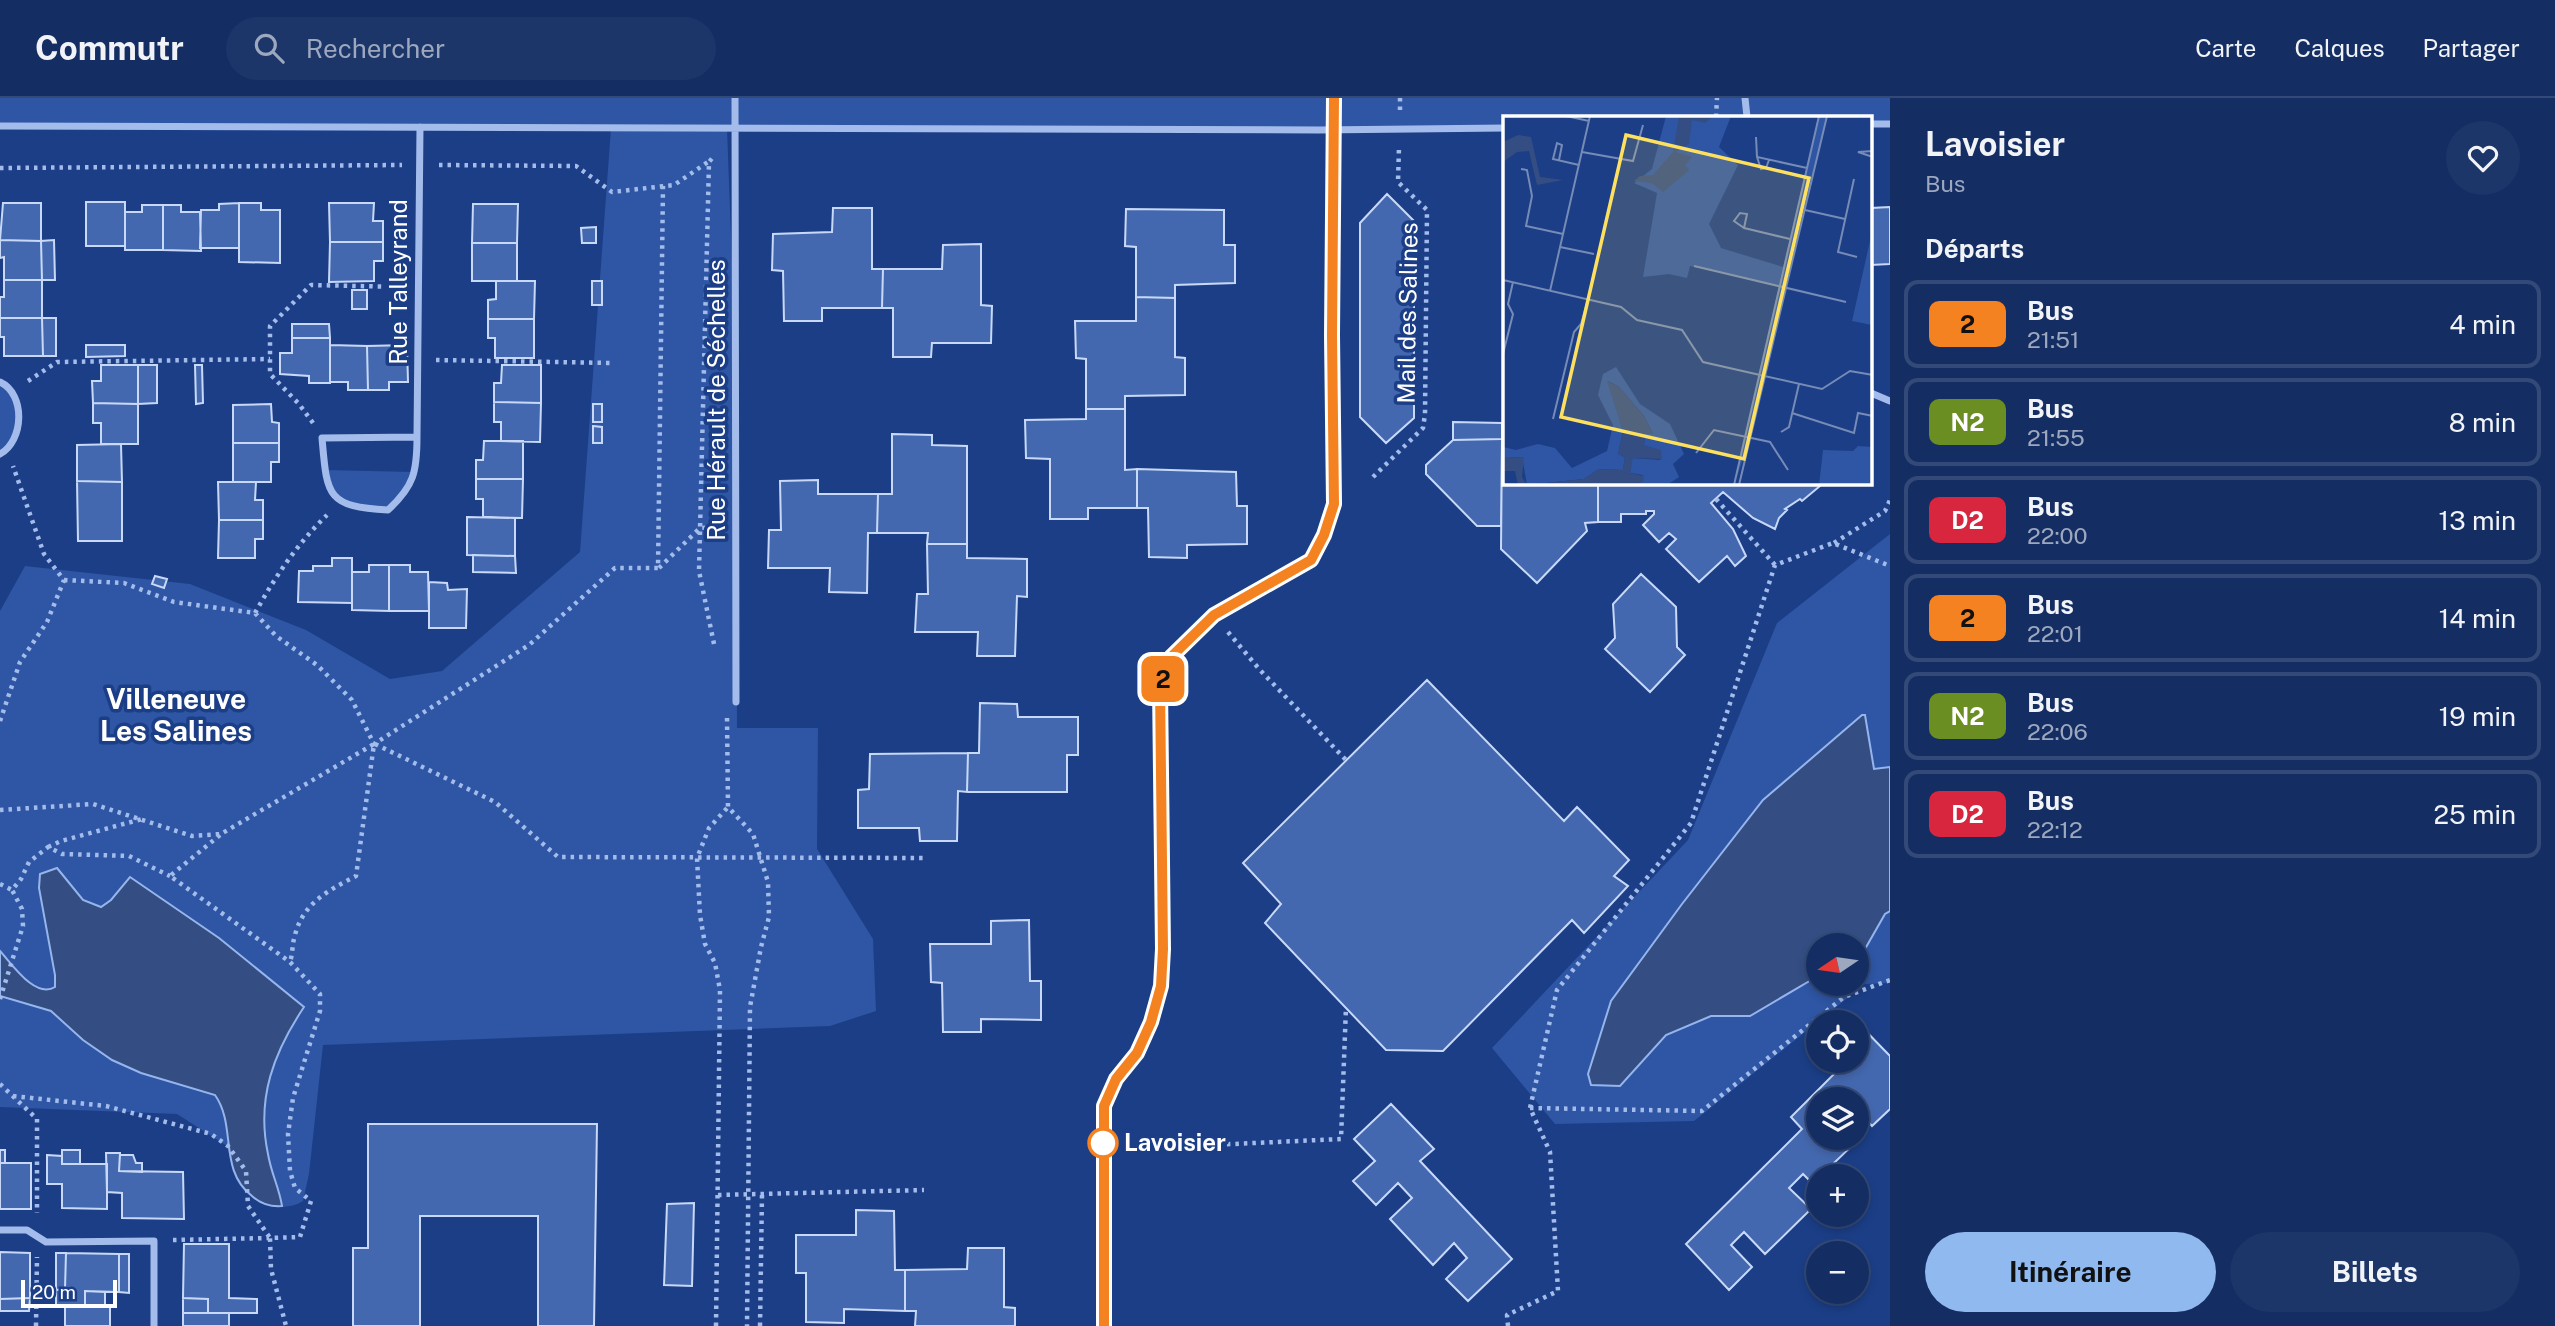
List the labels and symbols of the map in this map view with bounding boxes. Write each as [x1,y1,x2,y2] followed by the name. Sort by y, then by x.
[1503,116,1872,485] inset map
[384,199,412,365] street label: Rue Talleyrand
[1391,222,1423,404] street label: Mail des Salines
[702,259,730,541] street label: Rue Hérault de Séchelles
[1140,656,1186,702] line badge: 2
[100,682,252,747] district label: Villeneuve Les Salines
[1806,933,1869,996] north arrow
[1088,1128,1118,1158] marker: Lavoisier
[1124,1128,1226,1156] place label: Lavoisier
[21,1277,117,1309] scale bar

